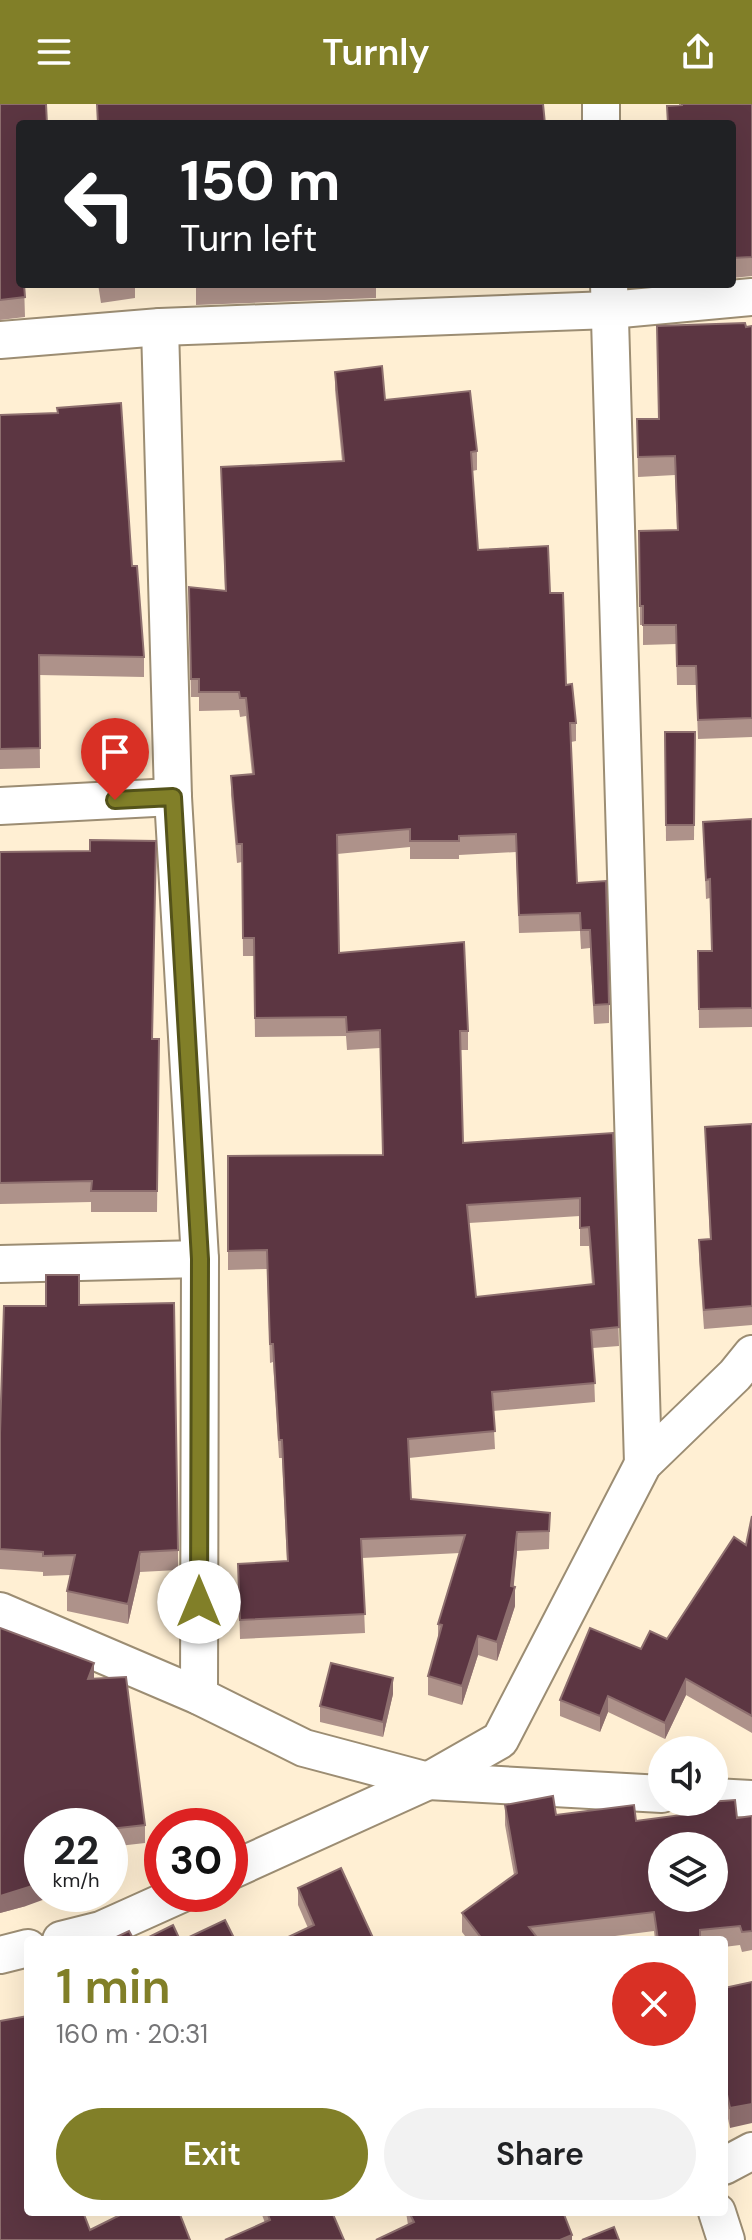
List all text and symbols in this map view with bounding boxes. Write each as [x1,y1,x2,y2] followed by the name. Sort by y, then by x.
[322,29,430,76] text: Turnly
[32,30,76,74] icon: menu
[676,30,720,74] icon: share
[180,144,341,217] text: 150 m
[48,152,152,256] icon: left
[180,215,317,262] text: Turn left
[81,718,149,800] pin
[93,730,137,774] icon: arrive
[157,1560,241,1644] position arrow
[648,1736,728,1912] map controls
[648,1736,728,1816] button: sound
[144,1808,248,1912] speed limit sign: 30
[53,1824,99,1876] text: 22
[648,1832,728,1912] button: layers
[52,1867,100,1893] text: km/h
[56,1955,171,2018] text: 1 min
[612,1962,696,2046] button: close
[56,2017,208,2051] text: 160 m · 20:31
[56,2108,368,2200] button: Exit
[384,2108,696,2200] button: Share

